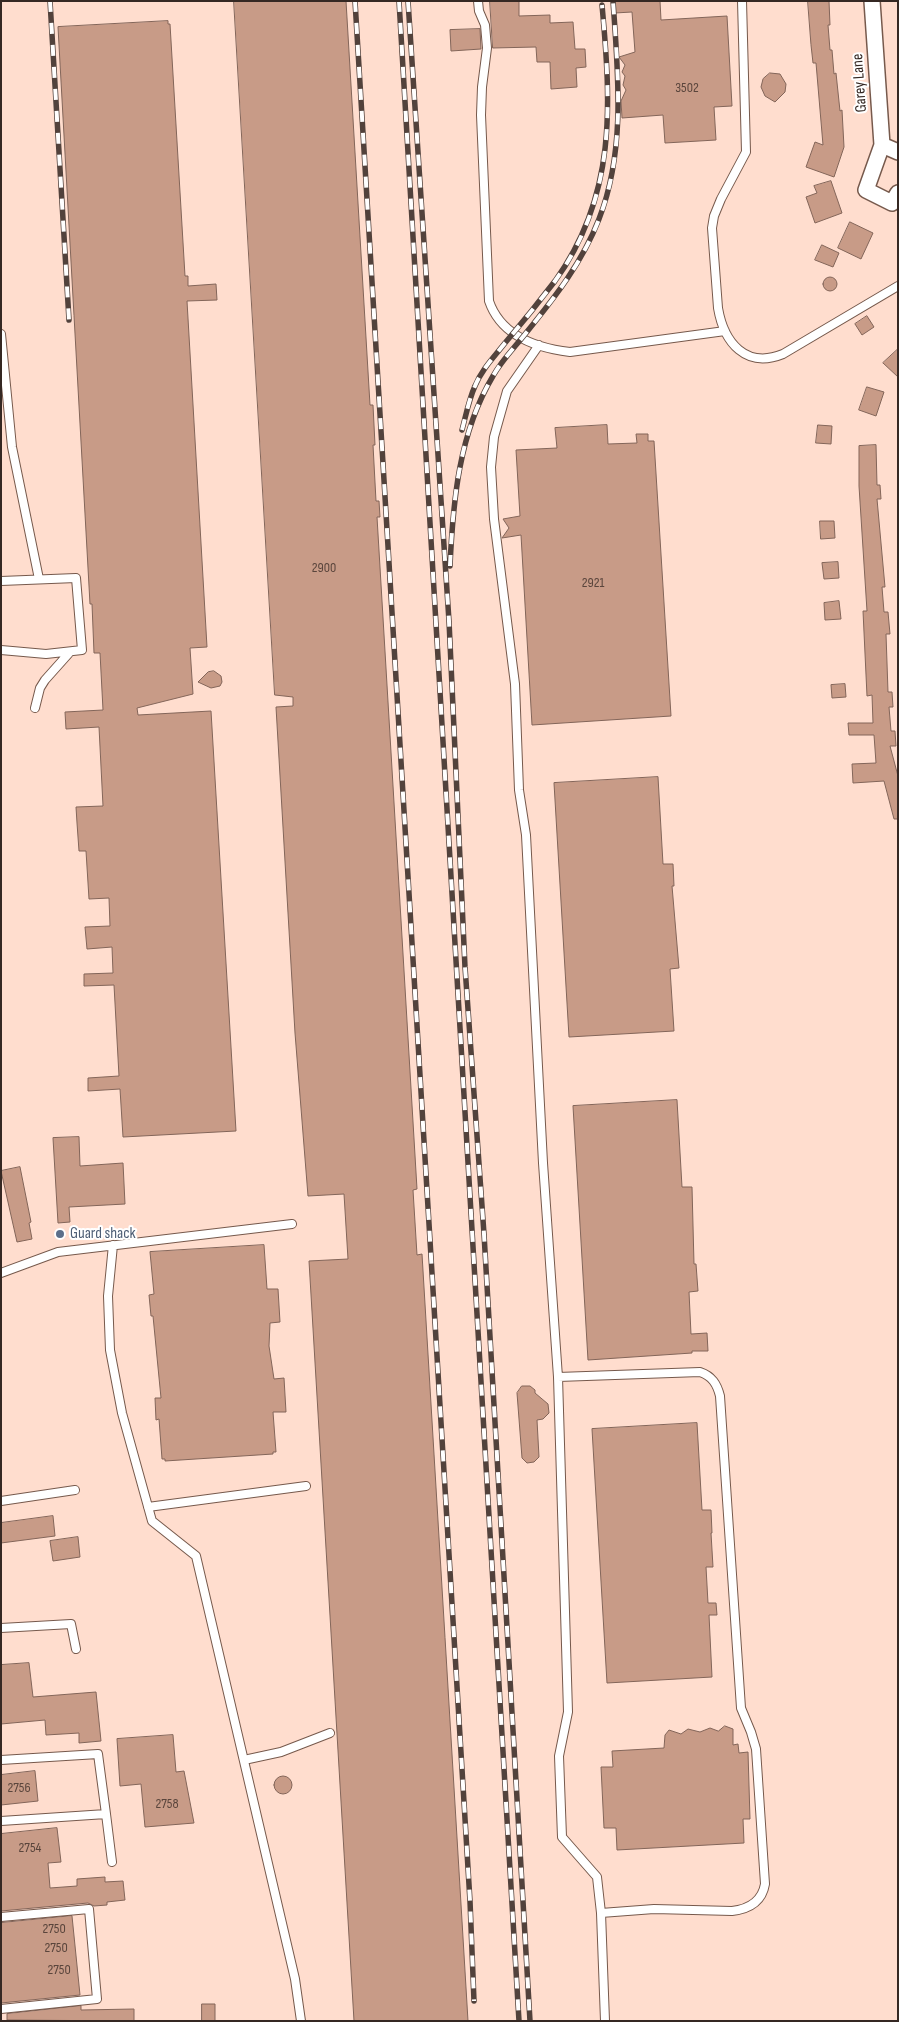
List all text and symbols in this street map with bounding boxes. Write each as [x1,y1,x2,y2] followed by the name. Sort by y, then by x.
[848,53,872,113] street label: Garey Lane
[675,80,699,96] house number: 3502
[312,560,336,576] house number: 2900
[582,575,604,591] house number: 2921
[70,1224,136,1244] place label: Guard shack
[54,1228,66,1240] marker: Guard shack
[7,1780,31,1796] house number: 2756
[155,1796,179,1812] house number: 2758
[19,1840,41,1856] house number: 2754
[42,1921,66,1937] house number: 2750
[44,1940,68,1956] house number: 2750
[47,1962,71,1978] house number: 2750

